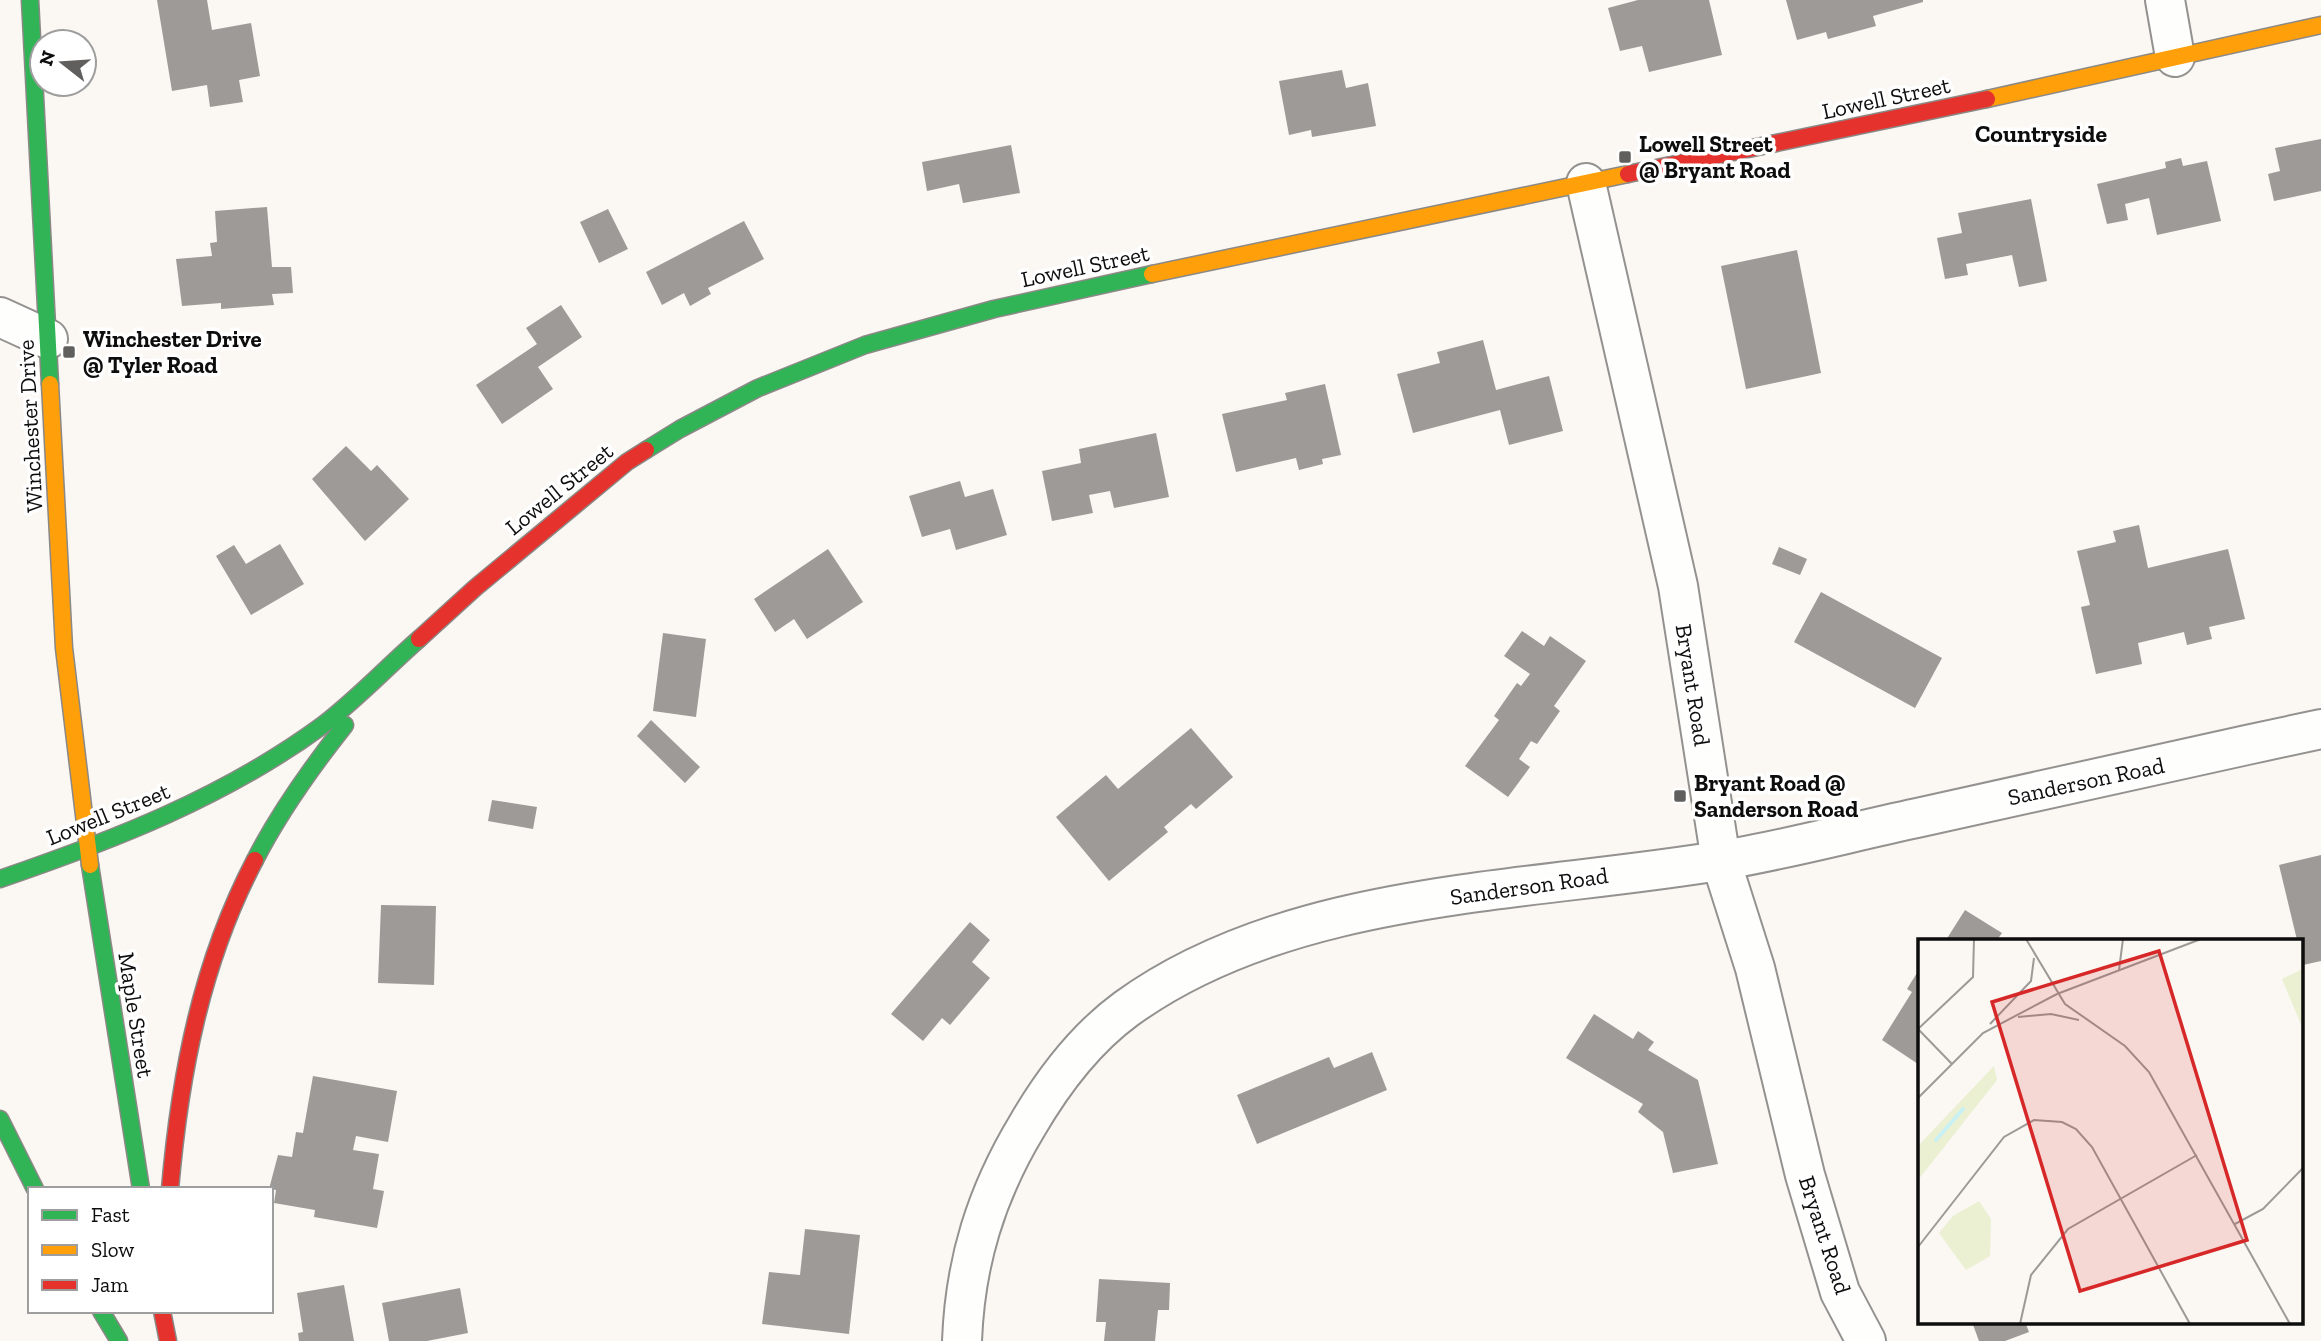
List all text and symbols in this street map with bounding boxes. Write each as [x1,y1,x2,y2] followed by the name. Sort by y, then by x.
[28,28,98,98] north arrow
[34,48,60,68] text: N
[1819,71,1953,125] street label: Lowell Street
[1975,119,2108,148] district label: Countryside
[1639,130,1791,184] place label: Lowell Street @ Bryant Road
[1617,149,1633,165] marker: Lowell Street @ Bryant Road
[1018,239,1152,293] street label: Lowell Street
[83,325,262,379] place label: Winchester Drive @ Tyler Road
[11,339,49,513] street label: Winchester Drive
[61,344,77,360] marker: Winchester Drive @ Tyler Road
[500,437,619,541] street label: Lowell Street
[1670,622,1716,748] street label: Bryant Road
[2005,751,2167,811] street label: Sanderson Road
[1694,769,1858,823] place label: Bryant Road @ Sanderson Road
[42,776,174,851] street label: Lowell Street
[1672,788,1688,804] marker: Bryant Road @ Sanderson Road
[1448,861,1610,911] street label: Sanderson Road
[1918,939,2304,1324] inset map
[112,950,160,1080] street label: Maple Street
[1793,1172,1857,1298] street label: Bryant Road
[28,1187,273,1313] legend
[91,1202,130,1227] text: Fast
[91,1237,134,1262] text: Slow
[91,1272,128,1297] text: Jam

